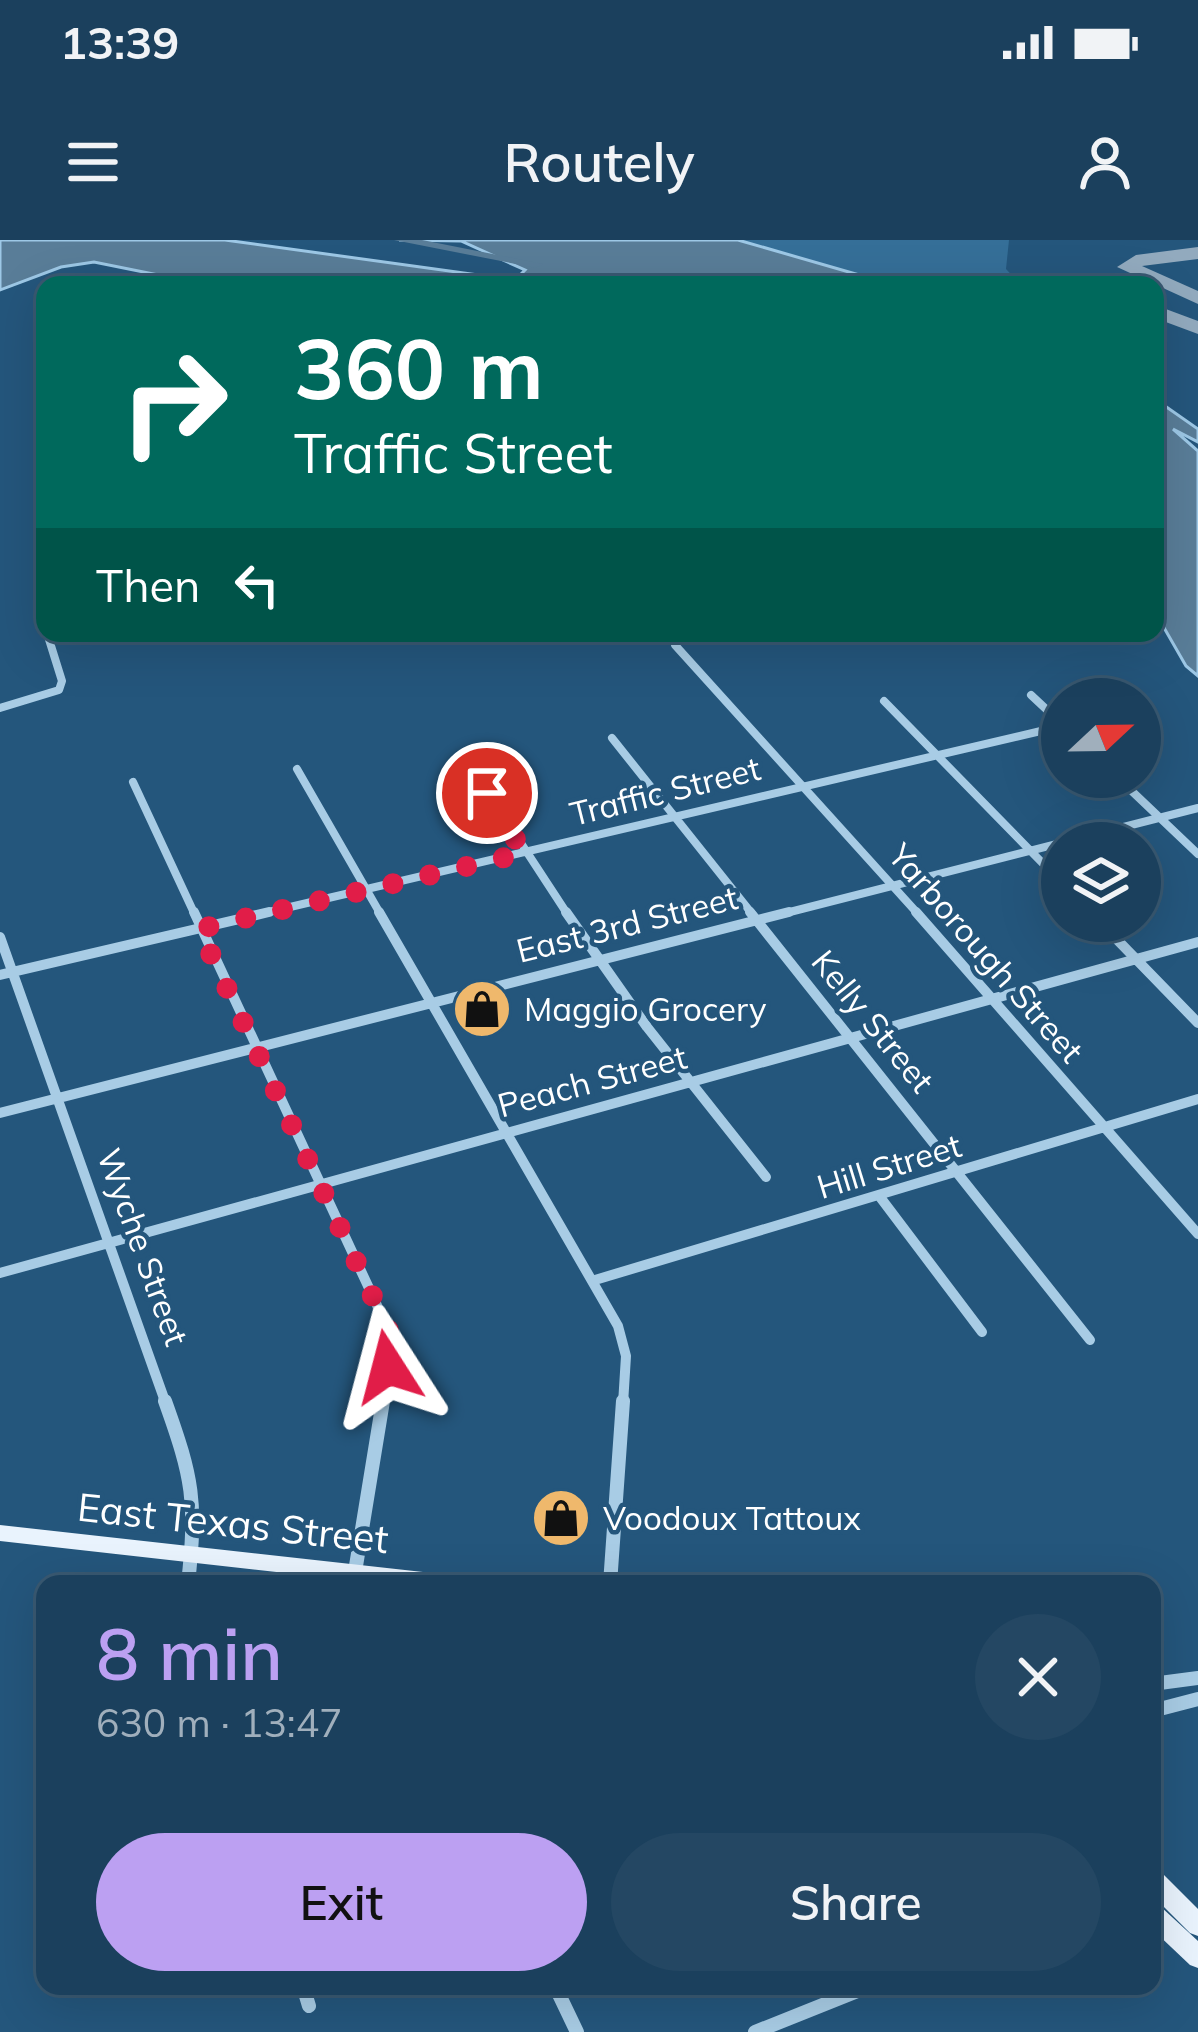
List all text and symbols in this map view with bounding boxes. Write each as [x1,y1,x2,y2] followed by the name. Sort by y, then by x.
[60,14,179,70] text: 13:39
[503,128,695,196] text: Routely
[60,129,126,195] icon: menu
[1072,129,1138,195] icon: person
[294,315,544,420] text: 360 m
[96,324,252,480] icon: right
[294,419,613,487] text: Traffic Street
[224,552,290,618] icon: left
[96,557,200,613] text: Then
[1041,678,1161,798] north arrow
[1041,678,1161,942] map controls
[436,742,538,844] pin
[565,747,764,834] street label: Traffic Street
[454,760,520,826] icon: arrive
[1041,822,1161,942] button: layers
[879,834,1093,1071] street label: Yarborough Street
[512,876,742,971] street label: East 3rd Street
[803,941,943,1100] street label: Kelly Street
[451,978,513,1040] shop icon: Maggio Grocery
[524,988,767,1029] place label: Maggio Grocery
[493,1036,691,1125] street label: Peach Street
[812,1124,966,1207] street label: Hill Street
[89,1143,198,1351] street label: Wyche Street
[325,1304,451,1430] position arrow
[75,1482,391,1563] street label: East Texas Street
[530,1487,592,1549] shop icon: Voodoux Tattoux
[603,1497,861,1538] place label: Voodoux Tattoux
[96,1608,283,1698] text: 8 min
[975,1614,1101,1740] button: close
[96,1698,342,1747] text: 630 m · 13:47
[96,1833,587,1971] button: Exit
[611,1833,1101,1971] button: Share

